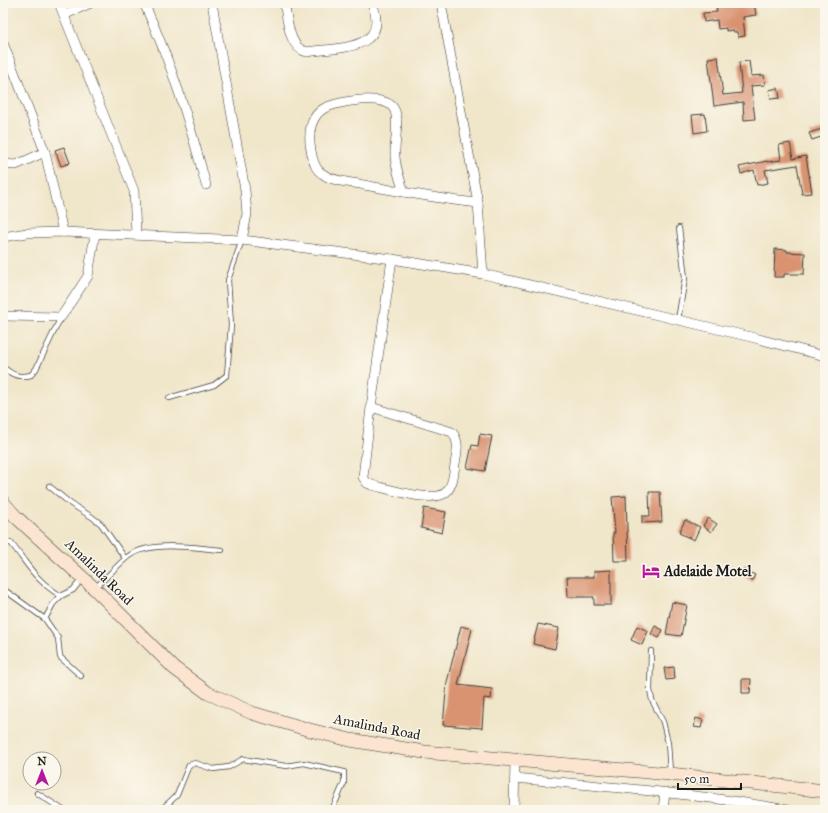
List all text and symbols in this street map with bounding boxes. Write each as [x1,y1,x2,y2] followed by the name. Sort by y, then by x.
[61,535,137,609] street label: Amalinda Road
[641,561,661,581] hotel icon: Adelaide Motel
[663,563,753,580] place label: Adelaide Motel
[331,710,422,744] street label: Amalinda Road
[22,751,62,791] north arrow
[37,755,47,768] text: N
[678,765,741,791] scale bar
[684,772,709,786] text: 50 m

